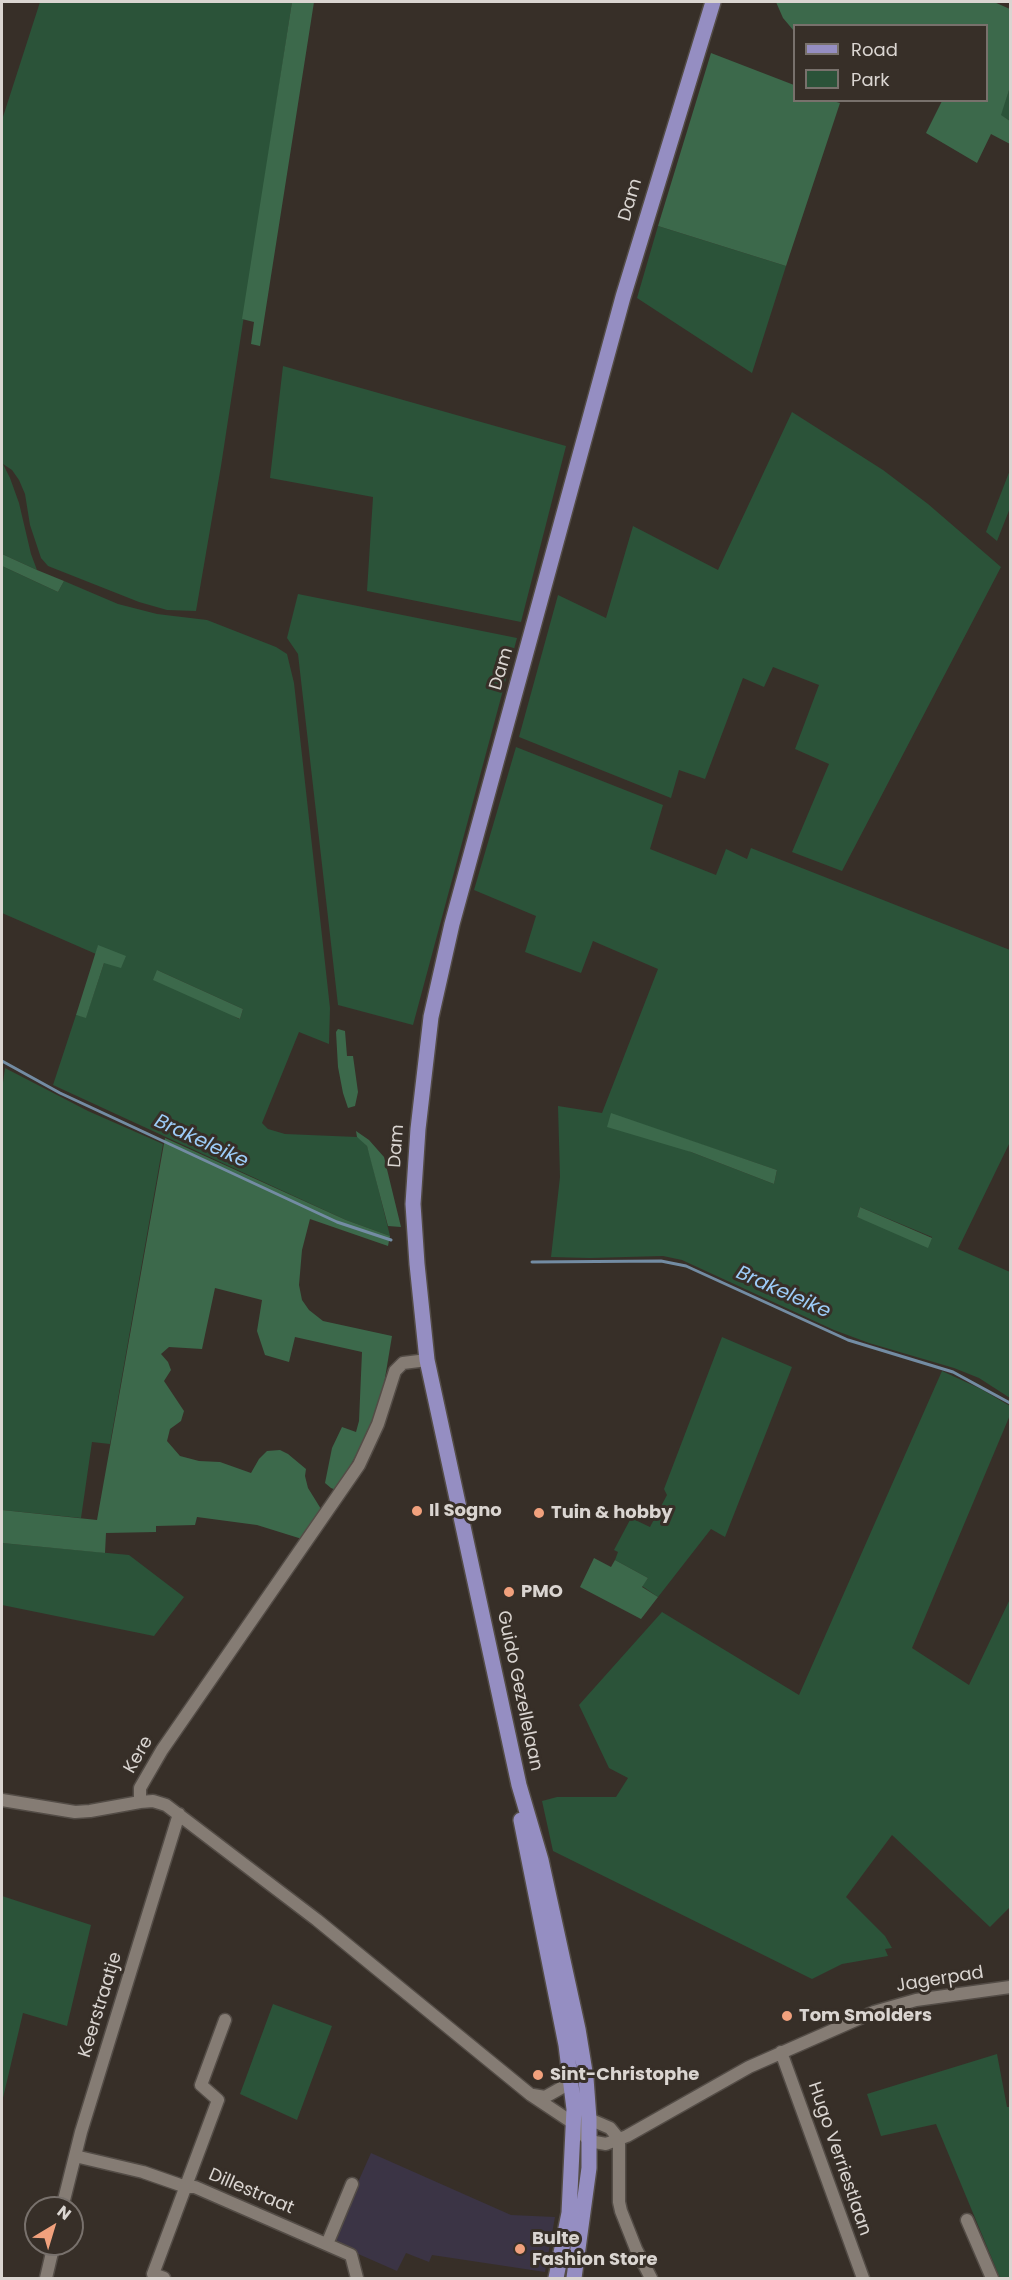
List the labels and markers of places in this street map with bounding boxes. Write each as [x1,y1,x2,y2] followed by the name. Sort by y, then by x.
[429,1500,502,1522] place label: Il Sogno
[551,1502,673,1524] place label: Tuin & hobby
[410,1504,424,1518] marker: Il Sogno
[532,1506,546,1520] marker: Tuin & hobby
[521,1581,563,1603] place label: PMO
[502,1585,516,1599] marker: PMO
[799,2005,932,2027] place label: Tom Smolders
[780,2009,794,2023] marker: Tom Smolders
[550,2064,699,2086] place label: Sint-Christophe
[531,2068,545,2082] marker: Sint-Christophe
[532,2228,658,2270] place label: Bulte Fashion Store
[513,2242,527,2256] marker: Bulte Fashion Store

